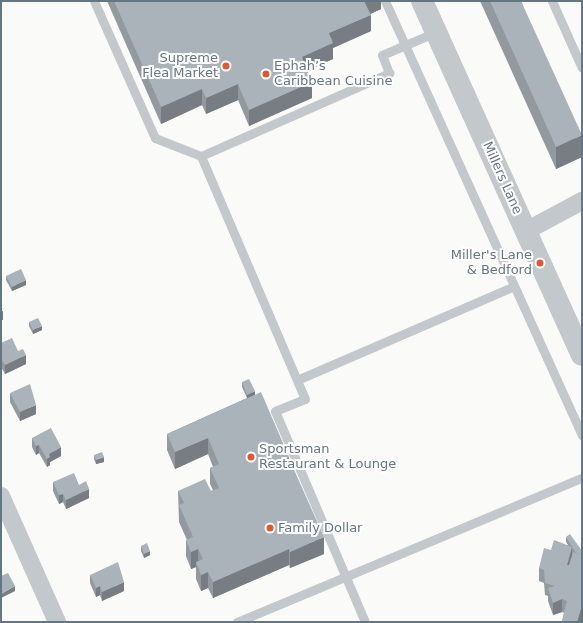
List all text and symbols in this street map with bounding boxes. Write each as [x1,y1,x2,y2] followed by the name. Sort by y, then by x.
[142,51,218,82] place label: Supreme Flea Market
[274,59,392,90] place label: Ephah’s Caribbean Cuisine
[221,61,231,71] marker: Supreme Flea Market
[261,69,271,79] marker: Ephah’s Caribbean Cuisine
[479,139,525,217] street label: Millers Lane
[451,248,532,279] place label: Miller's Lane & Bedford
[535,258,545,268] marker: Miller's Lane & Bedford
[259,442,396,473] place label: Sportsman Restaurant & Lounge
[246,452,256,462] marker: Sportsman Restaurant & Lounge
[278,520,362,536] place label: Family Dollar
[265,523,275,533] marker: Family Dollar

